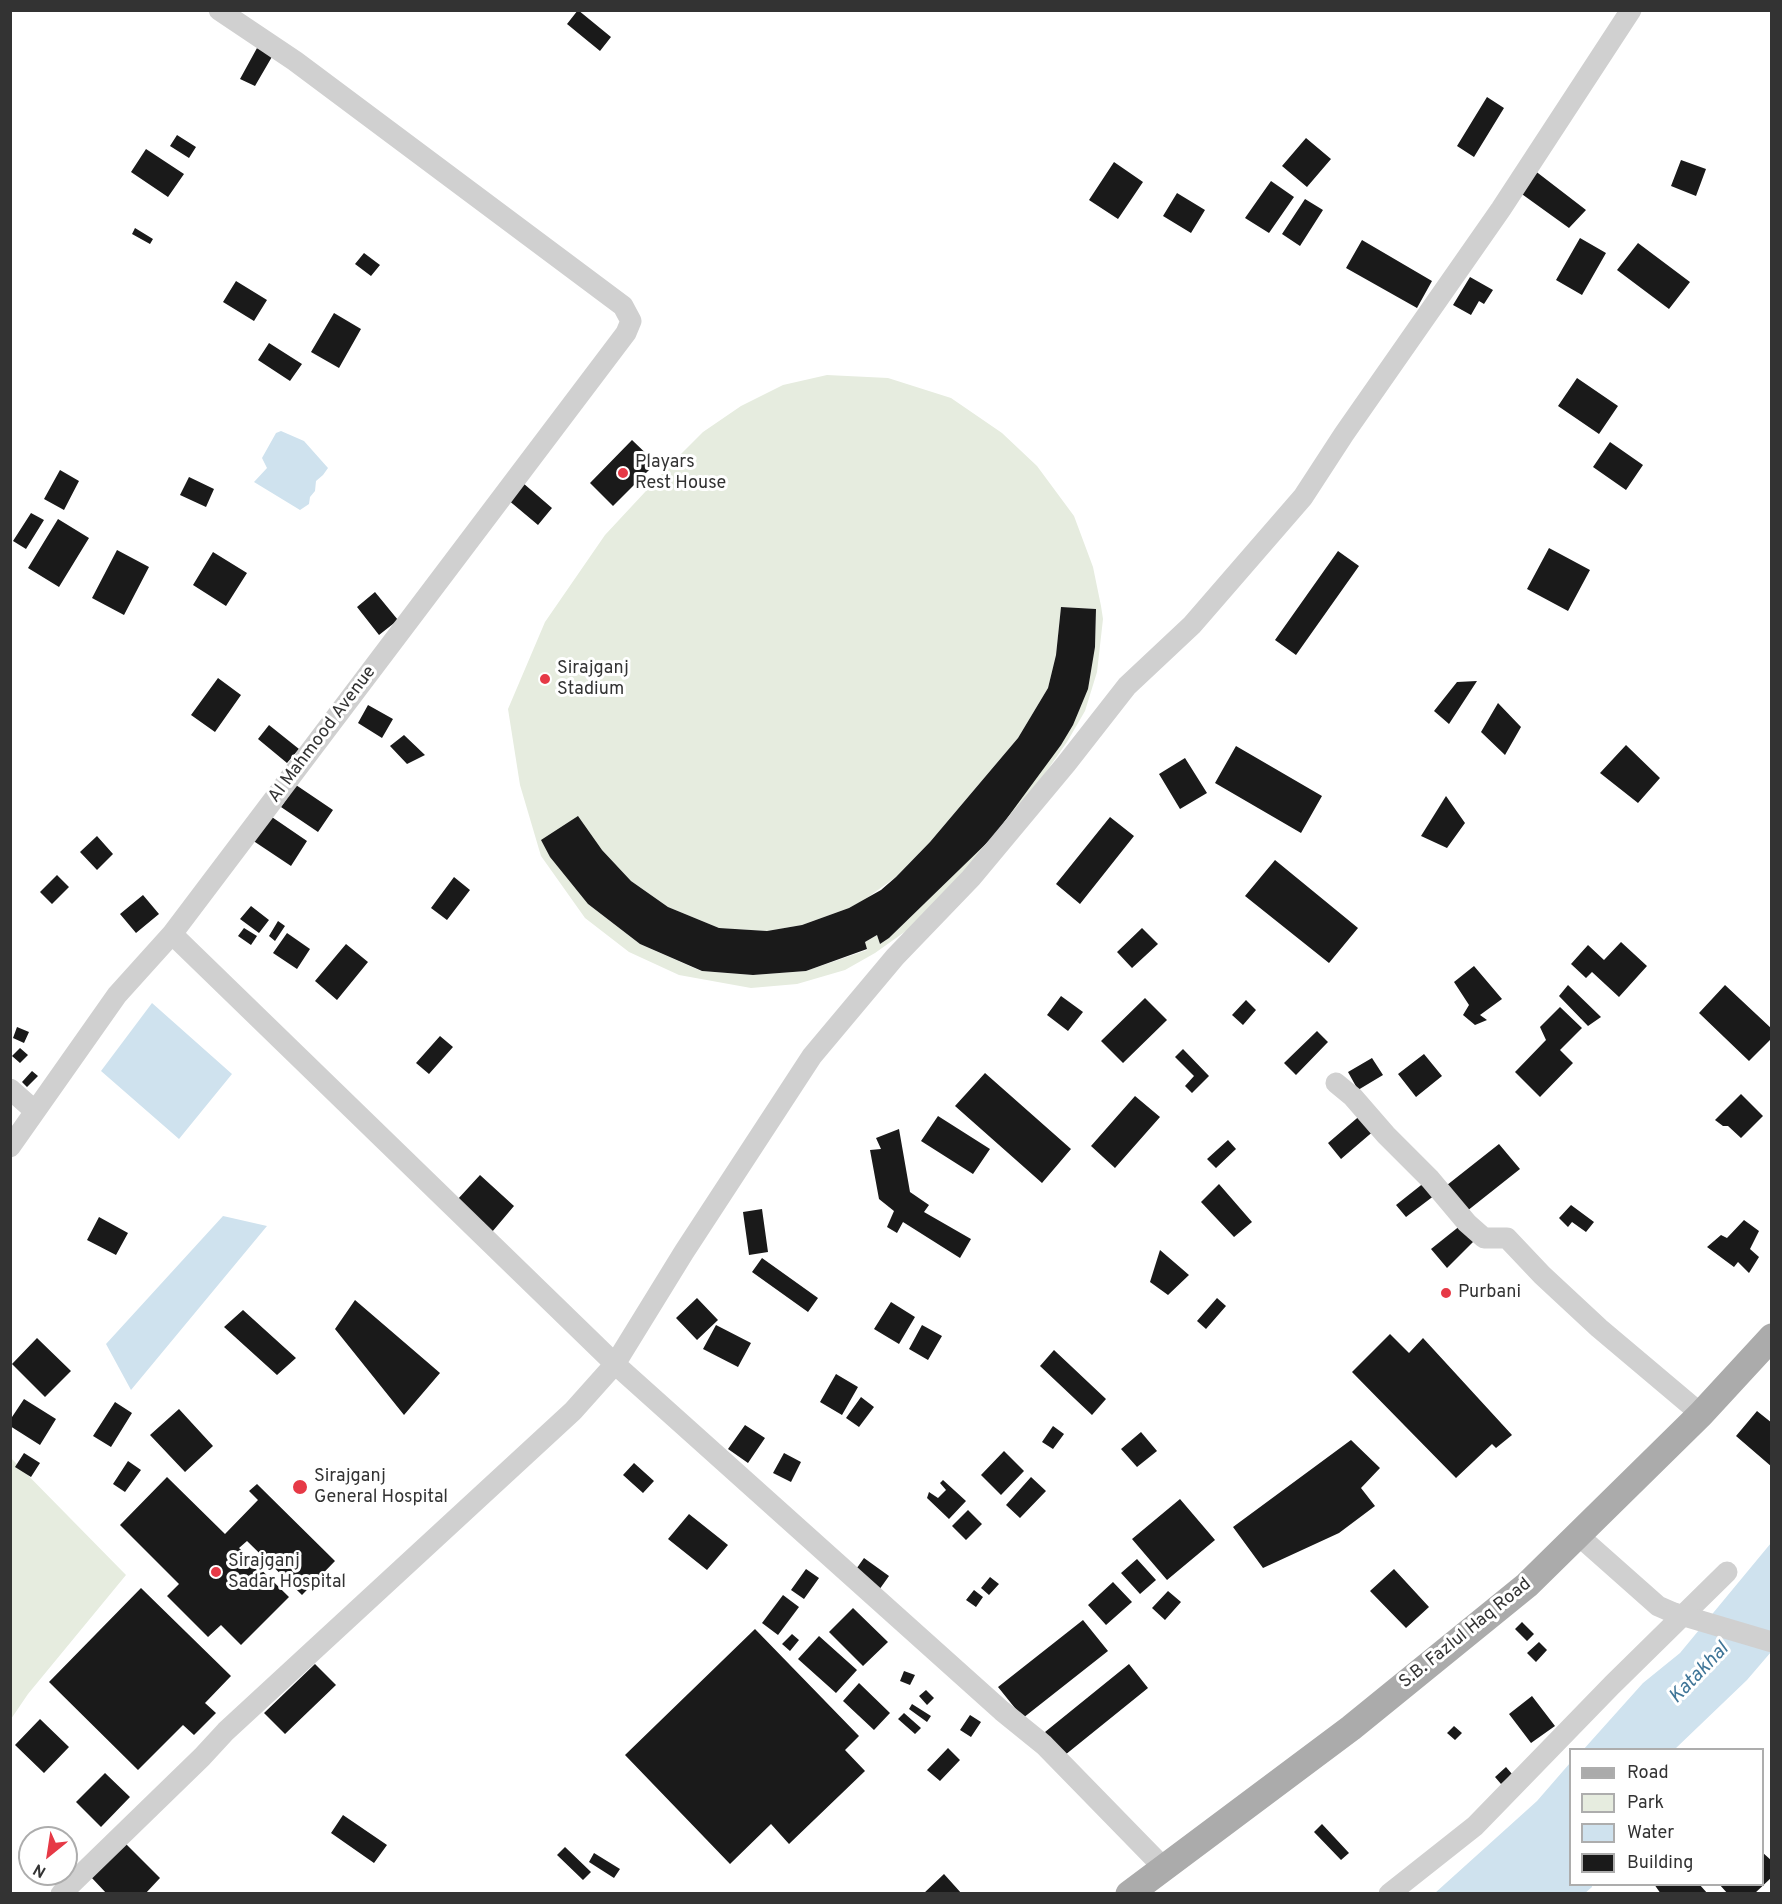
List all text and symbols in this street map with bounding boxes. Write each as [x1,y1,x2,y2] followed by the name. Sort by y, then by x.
[635,452,726,494] place label: Playars Rest House
[616,466,630,480] marker: Playars Rest House
[557,658,629,700] place label: Sirajganj Stadium
[265,662,381,808] street label: Al Mahmood Avenue
[538,672,552,686] marker: Sirajganj Stadium
[1458,1282,1521,1304] place label: Purbani
[1439,1286,1453,1300] marker: Purbani
[314,1466,448,1508] place label: Sirajganj General Hospital
[291,1478,309,1496] marker: Sirajganj General Hospital
[228,1551,346,1594] place label: Sirajganj Sadar Hospital
[209,1565,223,1579] marker: Sirajganj Sadar Hospital
[1396,1574,1536,1694] street label: S.B. Fazlul Haq Road
[1665,1638,1735,1710] water label: Katakhal
[1569,1748,1764,1886] legend
[1627,1762,1669,1785] text: Road
[1627,1792,1664,1815] text: Park
[1627,1822,1674,1845] text: Water
[18,1826,78,1886] north arrow
[1627,1852,1693,1875] text: Building
[30,1858,50,1881] text: N

